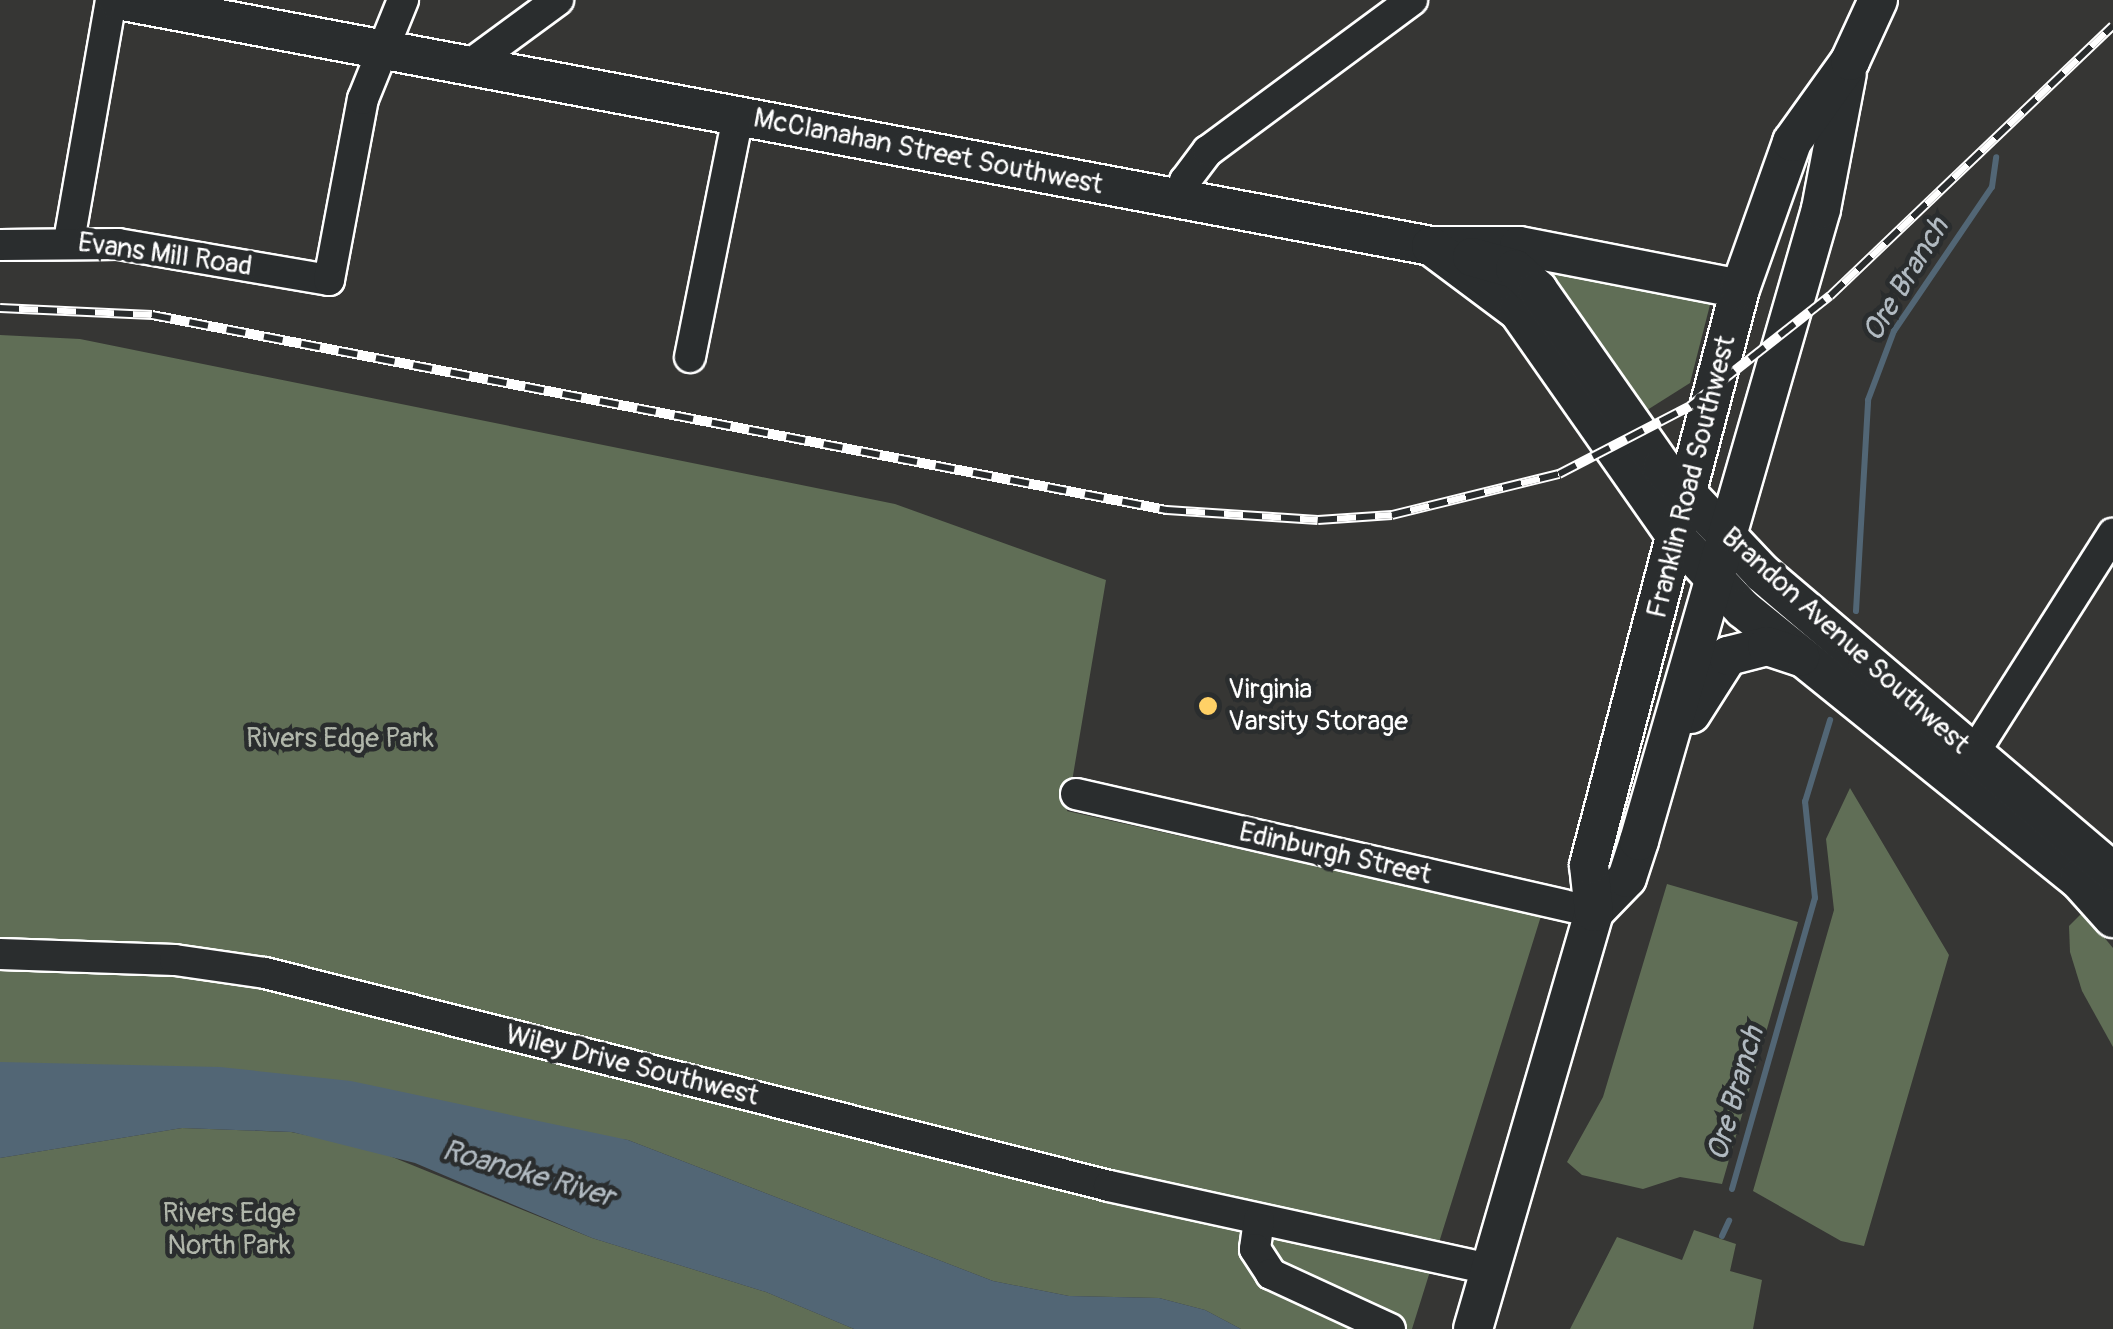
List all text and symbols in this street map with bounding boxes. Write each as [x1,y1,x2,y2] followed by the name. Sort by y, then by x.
[751,102,1105,202] street label: McClanahan Street Southwest
[1855,212,1957,348] water label: Ore Branch
[76,226,254,284] street label: Evans Mill Road
[1641,332,1743,622] street label: Franklin Road Southwest
[1714,521,1976,761] street label: Brandon Avenue Southwest
[1228,673,1408,739] place label: Virginia Varsity Storage
[1197,695,1219,717] marker: Virginia Varsity Storage
[246,722,434,756] park label: Rivers Edge Park
[1236,816,1434,892] street label: Edinburgh Street
[502,1018,762,1114] street label: Wiley Drive Southwest
[1700,1023,1772,1165] water label: Ore Branch
[438,1132,618,1216] water label: Roanoke River
[163,1197,295,1263] park label: Rivers Edge North Park

